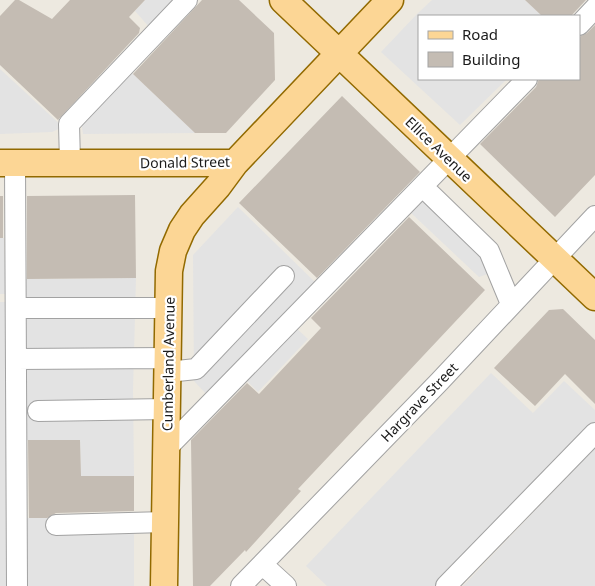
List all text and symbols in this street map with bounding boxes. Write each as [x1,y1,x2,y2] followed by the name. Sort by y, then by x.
[418,15,580,80] legend
[462,24,498,44] text: Road
[462,49,520,69] text: Building
[401,112,477,186] street label: Ellice Avenue
[140,152,230,172] street label: Donald Street
[157,297,179,431] street label: Cumberland Avenue
[376,358,462,446] street label: Hargrave Street

